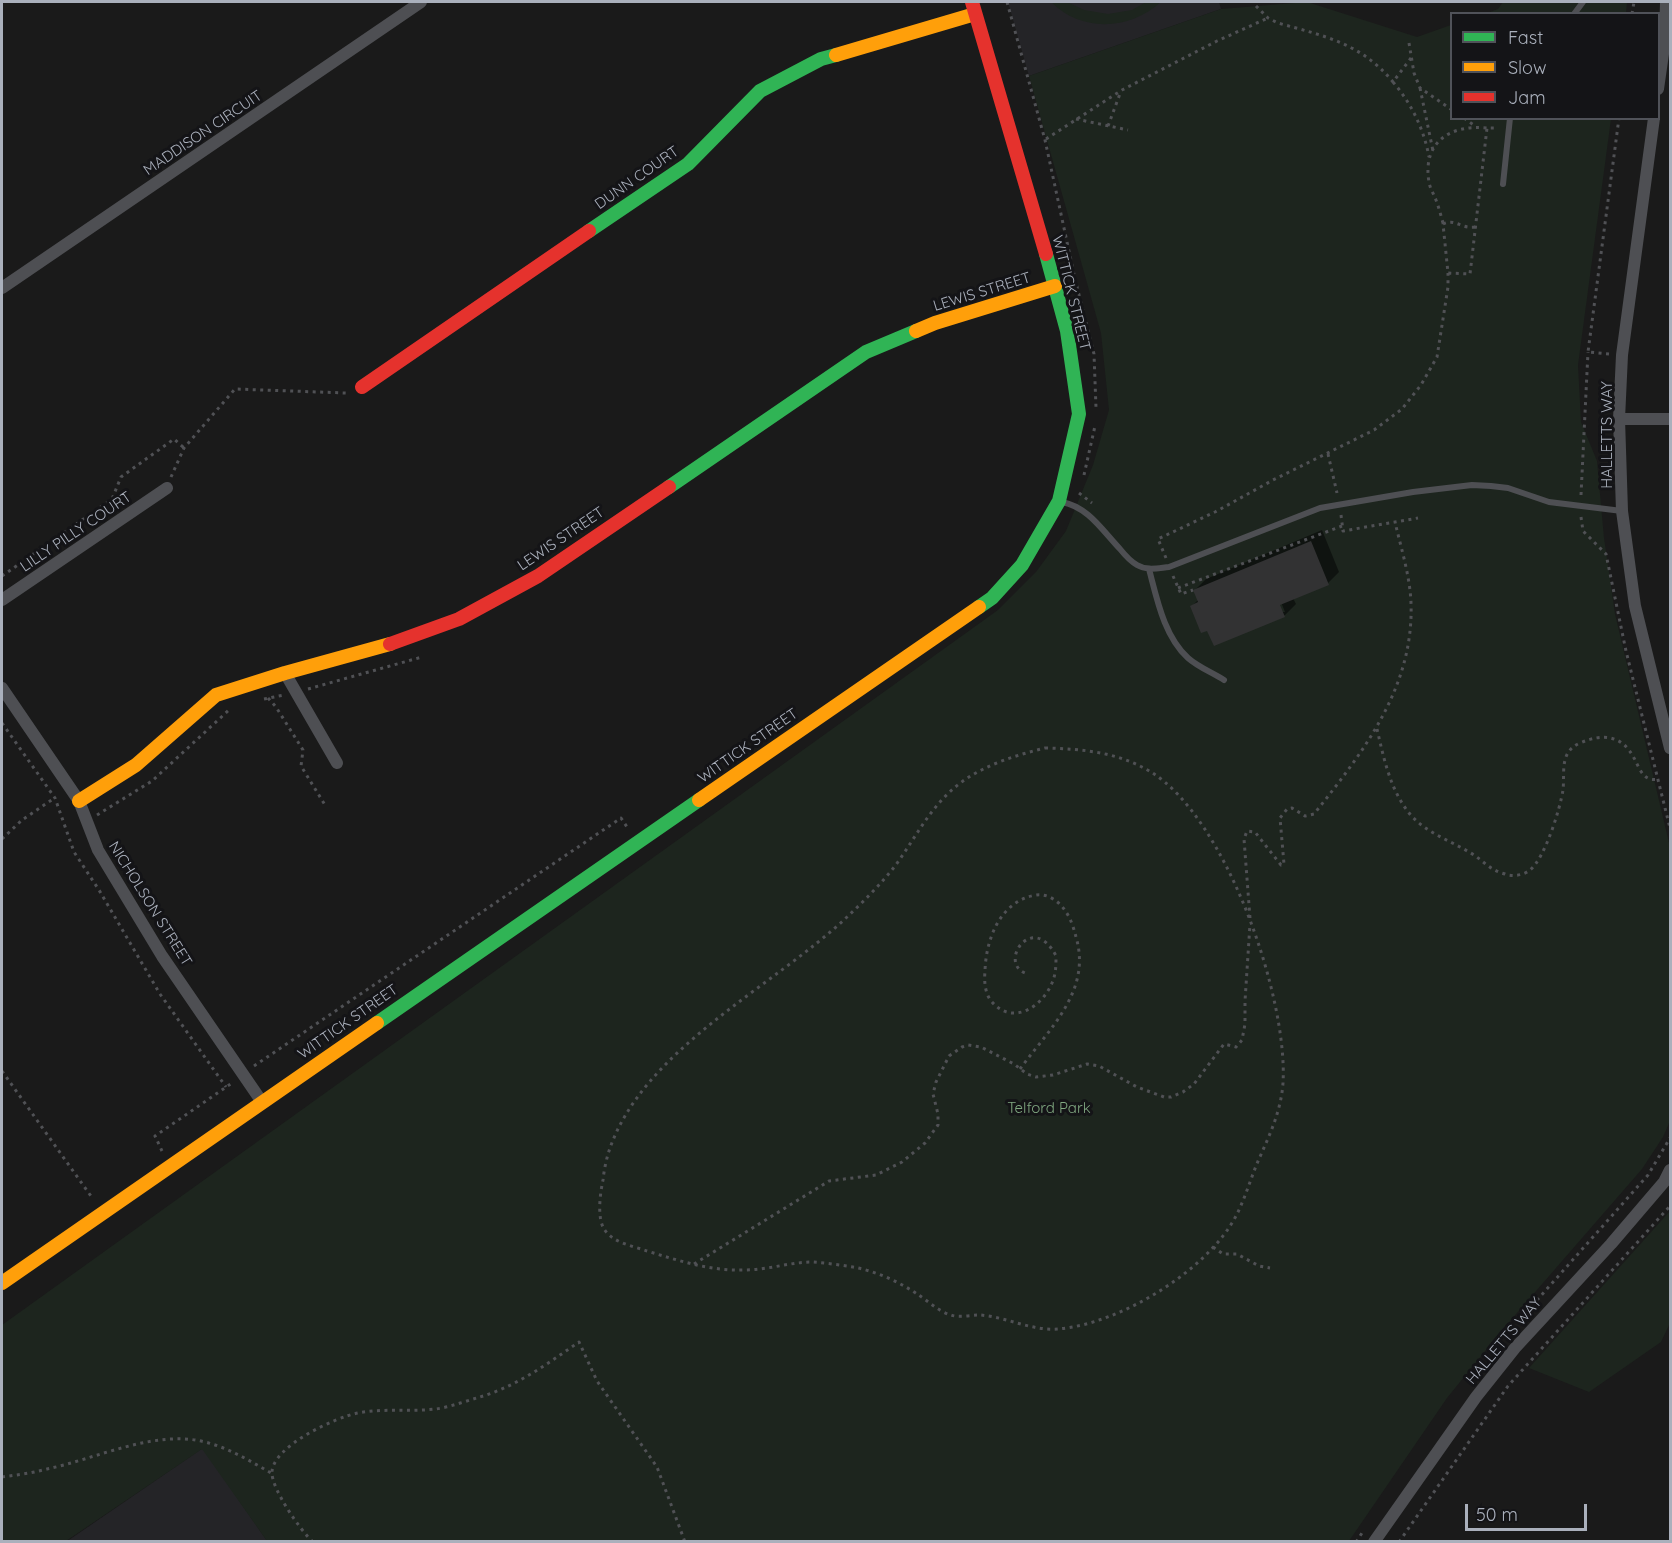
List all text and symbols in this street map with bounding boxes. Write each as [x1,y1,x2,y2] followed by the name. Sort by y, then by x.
[1450,12,1660,120] legend
[1508,26,1543,49] text: Fast
[1508,56,1546,79] text: Slow
[1508,86,1546,109] text: Jam
[140,87,266,179] street label: MADDISON CIRCUIT
[592,142,682,214] street label: DUNN COURT
[1048,233,1094,353] street label: WITTICK STREET
[931,269,1033,315] street label: LEWIS STREET
[1598,381,1616,489] street label: HALLETTS WAY
[17,488,135,576] street label: LILLY PILLY COURT
[514,503,608,575] street label: LEWIS STREET
[694,705,802,787] street label: WITTICK STREET
[104,838,196,970] street label: NICHOLSON STREET
[294,981,402,1063] street label: WITTICK STREET
[1007,1099,1091,1117] park label: Telford Park
[1462,1294,1546,1388] street label: HALLETTS WAY
[1468,1492,1590,1530] scale bar
[1476,1503,1518,1526] text: 50 m

